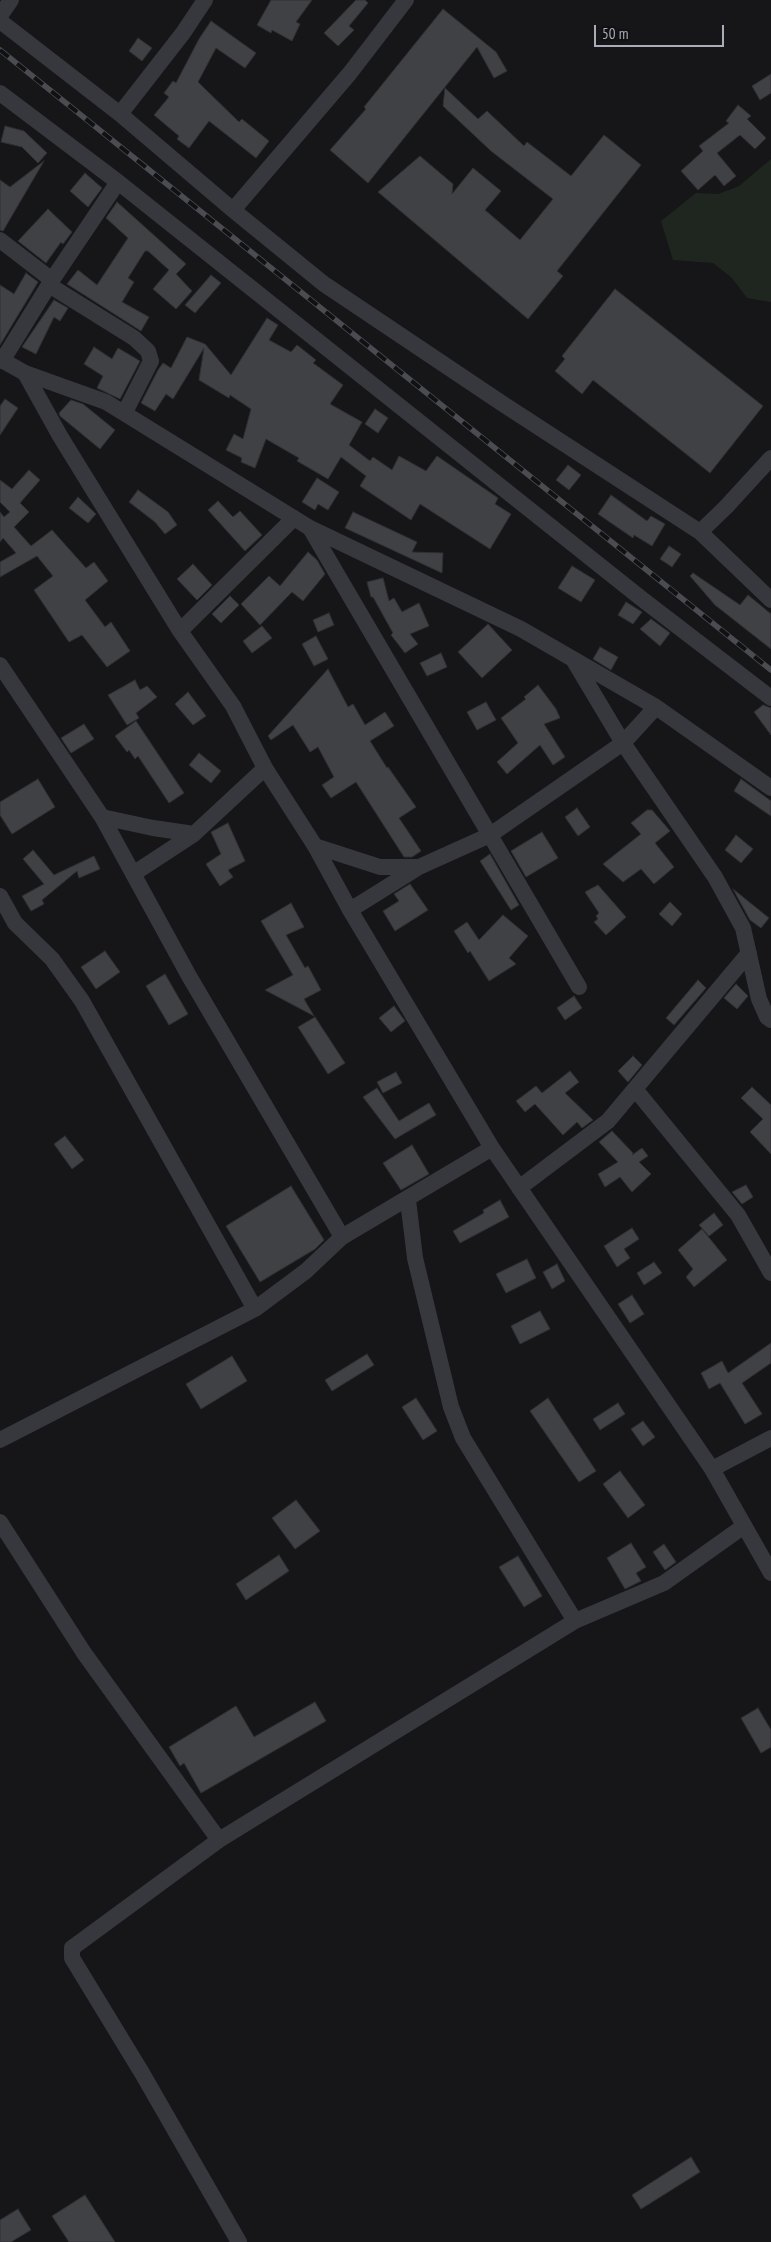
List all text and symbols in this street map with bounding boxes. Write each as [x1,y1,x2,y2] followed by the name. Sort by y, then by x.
[596,15,726,47] scale bar
[602,24,628,43] text: 50 m

